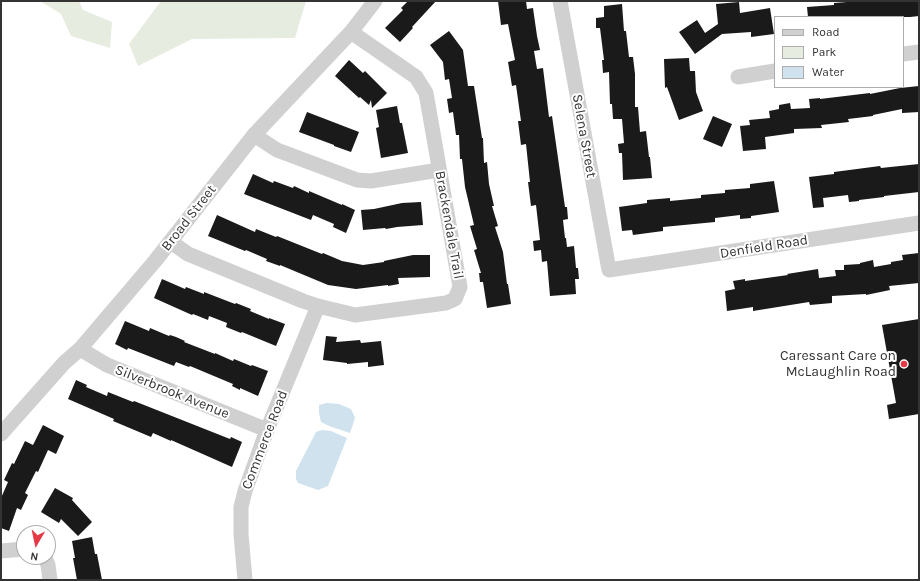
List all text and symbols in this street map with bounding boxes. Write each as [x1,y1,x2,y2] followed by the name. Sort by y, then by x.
[774,16,904,88] legend
[812,25,840,39] text: Road
[812,45,836,59] text: Park
[812,65,844,79] text: Water
[568,93,600,179] street label: Selena Street
[431,170,467,280] street label: Brackendale Trail
[158,182,220,254] street label: Broad Street
[719,232,809,262] street label: Denfield Road
[780,348,896,380] place label: Caressant Care on McLaughlin Road
[899,359,909,369] marker: Caressant Care on McLaughlin Road
[112,361,232,423] street label: Silverbrook Avenue
[238,388,292,492] street label: Commerce Road
[16,525,56,565] north arrow
[29,549,39,563] text: N

